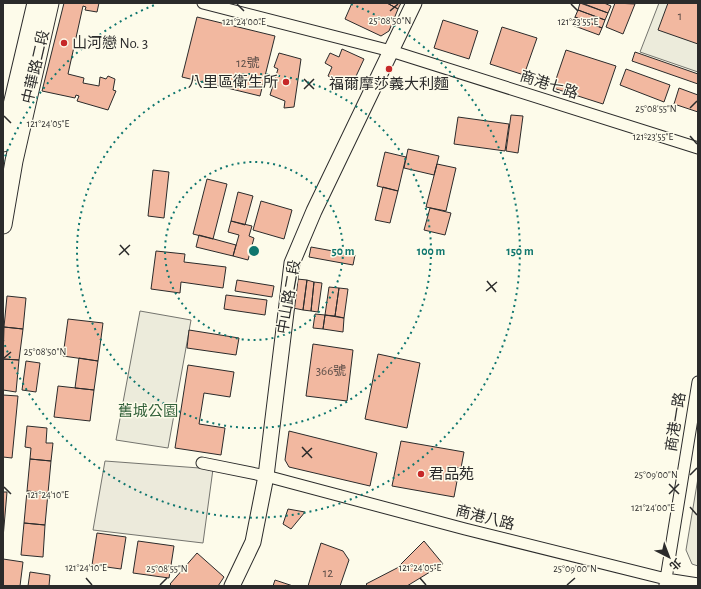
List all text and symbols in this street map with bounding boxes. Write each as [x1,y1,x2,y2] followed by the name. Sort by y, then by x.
[678,10,682,23] house number: 1
[369,16,411,26] text: 25°08'50"N
[222,17,266,27] text: 121°24'00"E
[558,17,599,27] text: 121°23'55"E
[19,29,52,105] street label: 中華路二段
[72,35,148,51] place label: 山河戀 No. 3
[59,38,69,48] marker: 山河戀 No. 3
[236,56,260,70] house number: 12號
[384,64,394,74] marker: 福爾摩莎義大利麵
[518,68,580,101] street label: 商港七路
[188,74,278,90] place label: 八里區衛生所
[329,76,449,92] place label: 福爾摩莎義大利麵
[281,77,291,87] marker: 八里區衛生所
[635,104,677,114] text: 25°08'55"N
[27,119,69,129] text: 121°24'05"E
[633,132,674,142] text: 121°23'55"E
[247,244,261,258] centre of rings
[332,245,355,257] text: 50 m
[417,245,445,257] text: 100 m
[506,245,534,257] text: 150 m
[274,259,303,335] street label: 中山路二段
[24,347,66,357] text: 25°08'50"N
[316,364,346,378] house number: 366號
[663,391,688,453] street label: 商港一路
[118,403,178,419] park label: 舊城公園
[429,466,474,482] place label: 君品苑
[416,469,426,479] marker: 君品苑
[634,470,678,480] text: 25°09'00"N
[27,490,69,500] text: 121°24'10"E
[454,502,516,533] street label: 商港八路
[631,503,675,513] text: 121°24'00"E
[649,537,689,577] north arrow
[668,556,683,572] text: 北
[65,563,107,573] text: 121°24'10"E
[399,563,441,573] text: 121°24'05"E
[146,564,188,574] text: 25°08'55"N
[553,564,597,574] text: 25°09'00"N
[323,567,333,580] house number: 12

